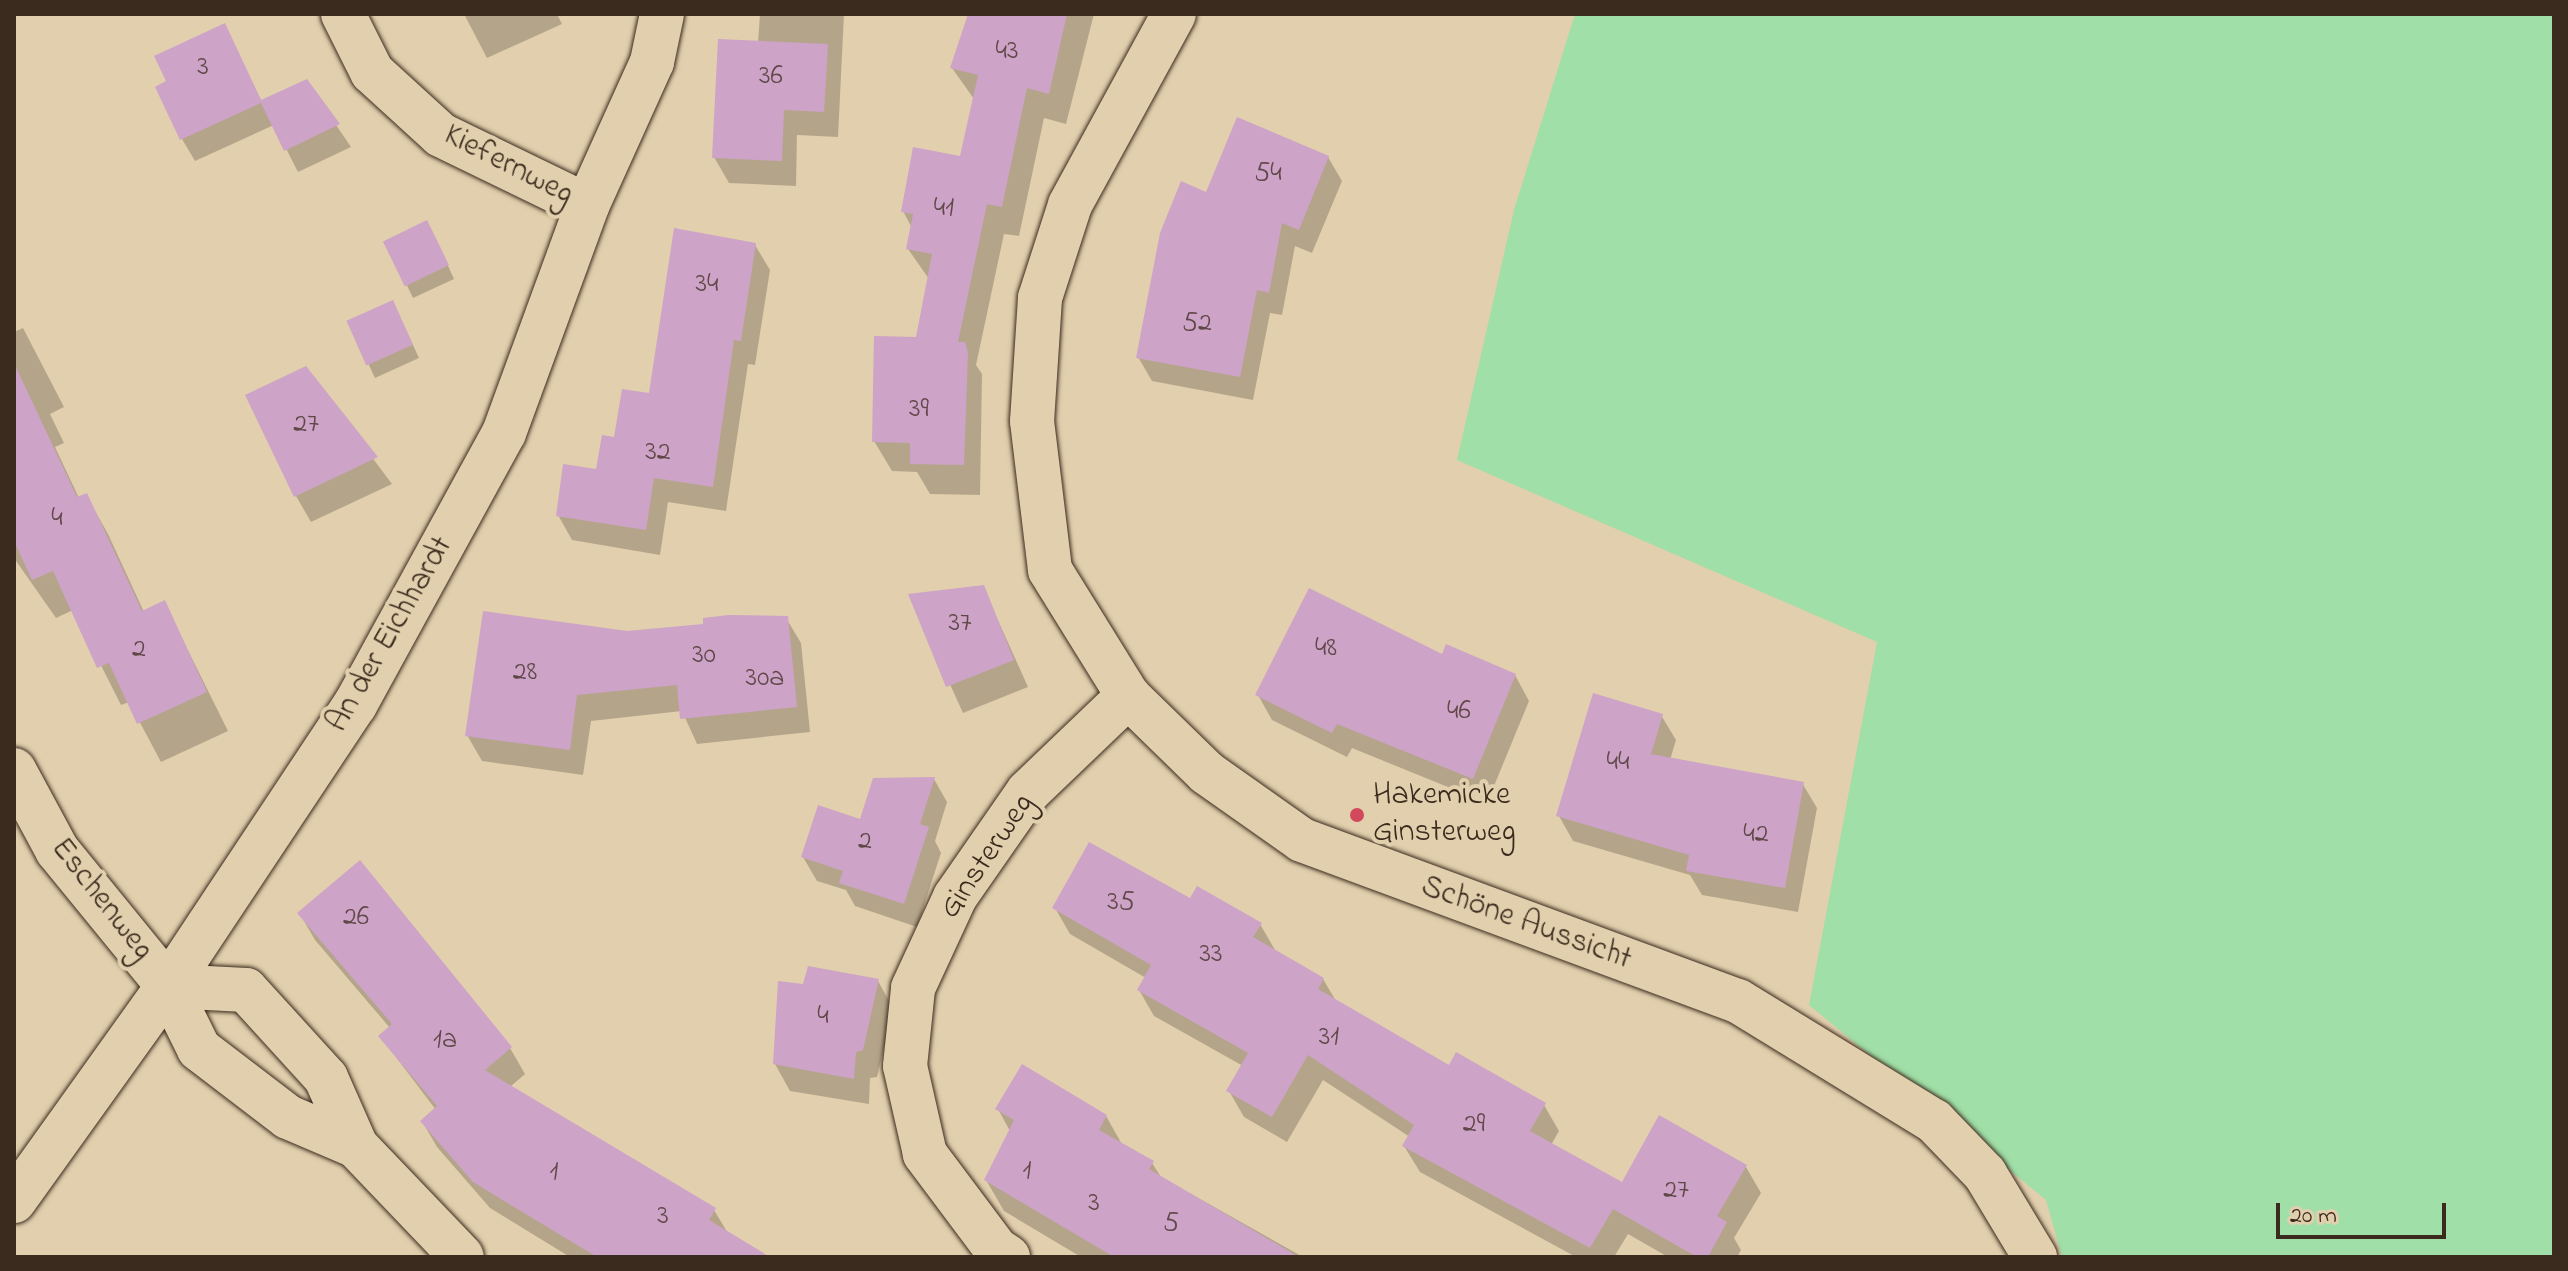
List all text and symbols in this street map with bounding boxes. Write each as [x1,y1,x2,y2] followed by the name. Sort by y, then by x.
[995,35,1019,69] house number: 43
[197,51,209,85] house number: 3
[759,60,783,94] house number: 36
[437,117,579,215] street label: Kiefernweg
[1254,157,1282,191] house number: 54
[934,192,954,226] house number: 41
[695,268,719,302] house number: 34
[1182,307,1212,341] house number: 52
[909,393,929,427] house number: 39
[293,408,319,442] house number: 27
[645,436,671,470] house number: 32
[51,502,63,536] house number: 4
[320,530,462,740] street label: An der Eichhardt
[948,607,972,641] house number: 37
[1315,632,1337,666] house number: 48
[132,633,146,667] house number: 2
[692,639,716,673] house number: 30
[513,656,537,690] house number: 28
[746,662,784,696] house number: 30a
[1447,695,1471,729] house number: 46
[1606,746,1630,780] house number: 44
[1373,778,1516,853] place label: Hakemicke Ginsterweg
[932,787,1044,927] street label: Ginsterweg
[1348,806,1366,824] marker: Hakemicke Ginsterweg
[1743,818,1769,852] house number: 42
[858,825,872,859] house number: 2
[41,831,161,969] street label: Eschenweg
[1416,868,1636,980] street label: Schöne Aussicht
[1107,886,1135,920] house number: 35
[343,901,369,935] house number: 26
[1199,938,1223,972] house number: 33
[817,1000,829,1034] house number: 4
[1319,1021,1339,1055] house number: 31
[433,1024,457,1058] house number: 1a
[1463,1108,1485,1142] house number: 29
[1023,1155,1031,1189] house number: 1
[550,1156,558,1190] house number: 1
[1663,1174,1689,1208] house number: 27
[1088,1187,1100,1221] house number: 3
[2280,1187,2450,1237] scale bar
[2290,1199,2337,1234] text: 20 m
[657,1200,669,1234] house number: 3
[1163,1207,1179,1241] house number: 5

